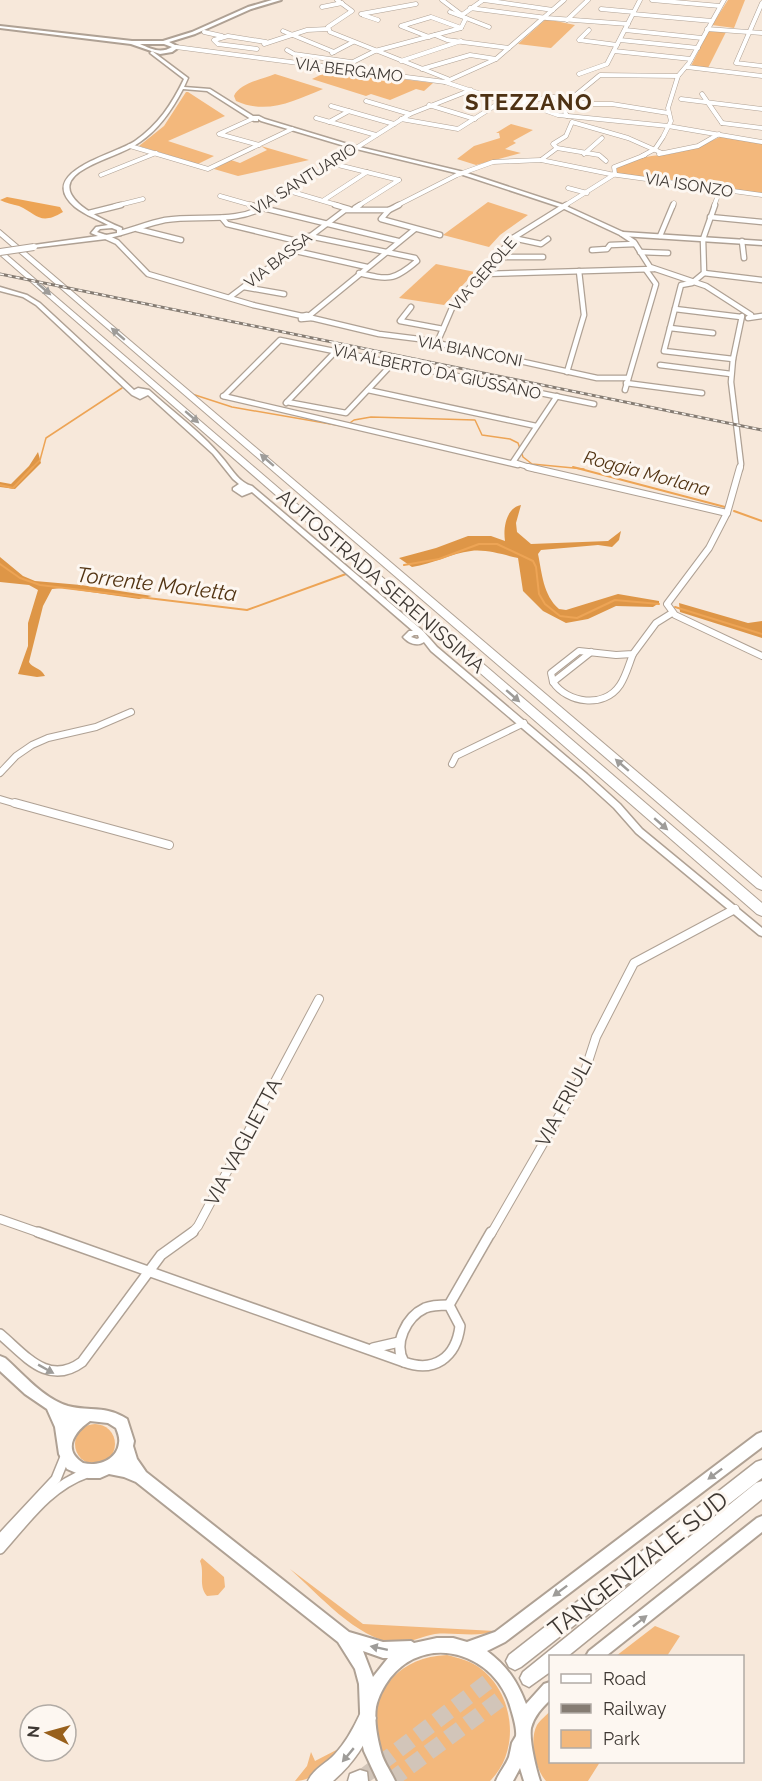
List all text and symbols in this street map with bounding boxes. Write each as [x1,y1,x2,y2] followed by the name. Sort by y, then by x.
[294,54,404,86] street label: VIA BERGAMO
[465,89,593,115] district label: STEZZANO
[248,139,360,219] street label: VIA SANTUARIO
[644,169,734,201] street label: VIA ISONZO
[241,228,316,292] street label: VIA BASSA
[446,233,521,315] street label: VIA GEROLE
[36,282,51,295] one-way arrow
[110,327,126,340] one-way arrow
[416,332,524,370] street label: VIA BIANCONI
[331,341,543,403] street label: VIA ALBERTO DA GIUSSANO
[184,410,199,424] one-way arrow
[582,446,713,500] water label: Roggia Morlana
[259,454,275,467] one-way arrow
[272,484,490,678] street label: AUTOSTRADA SERENISSIMA
[75,562,239,606] water label: Torrente Morletta
[506,689,521,703] one-way arrow
[615,759,630,772] one-way arrow
[653,817,668,830] one-way arrow
[530,1053,598,1151] street label: VIA FRIULI
[199,1074,287,1210] street label: VIA VAGLIETTA
[38,1364,55,1374] one-way arrow
[708,1468,724,1480] one-way arrow
[542,1485,734,1643] street label: TANGENZIALE SUD
[552,1585,567,1597] one-way arrow
[633,1615,648,1627] one-way arrow
[370,1643,389,1652] one-way arrow
[549,1655,744,1763] legend
[603,1668,646,1689] text: Road
[603,1698,667,1719] text: Railway
[18,1703,78,1763] north arrow
[24,1725,44,1739] text: N
[603,1728,640,1749] text: Park
[342,1747,355,1763] one-way arrow

